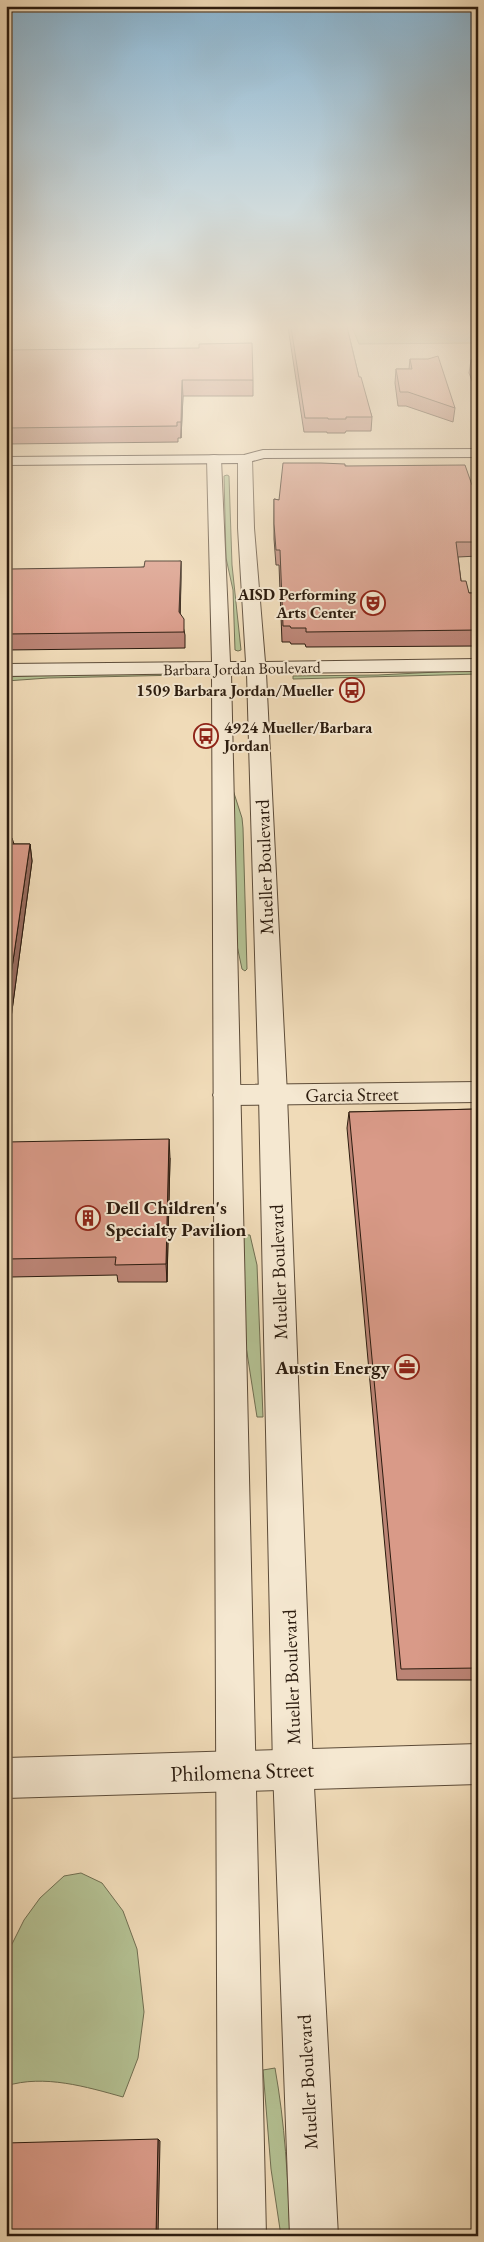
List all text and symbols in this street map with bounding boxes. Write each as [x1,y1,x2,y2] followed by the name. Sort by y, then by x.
[237,584,357,623] place label: AISD Performing Arts Center
[360,590,386,616] theatre icon: AISD Performing Arts Center
[163,657,322,680] street label: Barbara Jordan Boulevard
[339,677,365,703] bus stop icon: 1509 Barbara Jordan/Mueller
[136,680,334,701] place label: 1509 Barbara Jordan/Mueller
[222,717,373,756] place label: 4924 Mueller/Barbara Jordan
[193,723,219,749] bus stop icon: 4924 Mueller/Barbara Jordan
[250,799,279,935] street label: Mueller Boulevard
[305,1081,399,1108] street label: Garcia Street
[106,1195,247,1242] place label: Dell Children's Specialty Pavilion
[264,1204,293,1340] street label: Mueller Boulevard
[75,1205,101,1231] building icon: Dell Children's Specialty Pavilion
[394,1354,420,1380] office icon: Austin Energy
[274,1355,391,1380] place label: Austin Energy
[277,1609,306,1745] street label: Mueller Boulevard
[170,1754,315,1789] street label: Philomena Street
[291,2013,324,2150] street label: Mueller Boulevard

